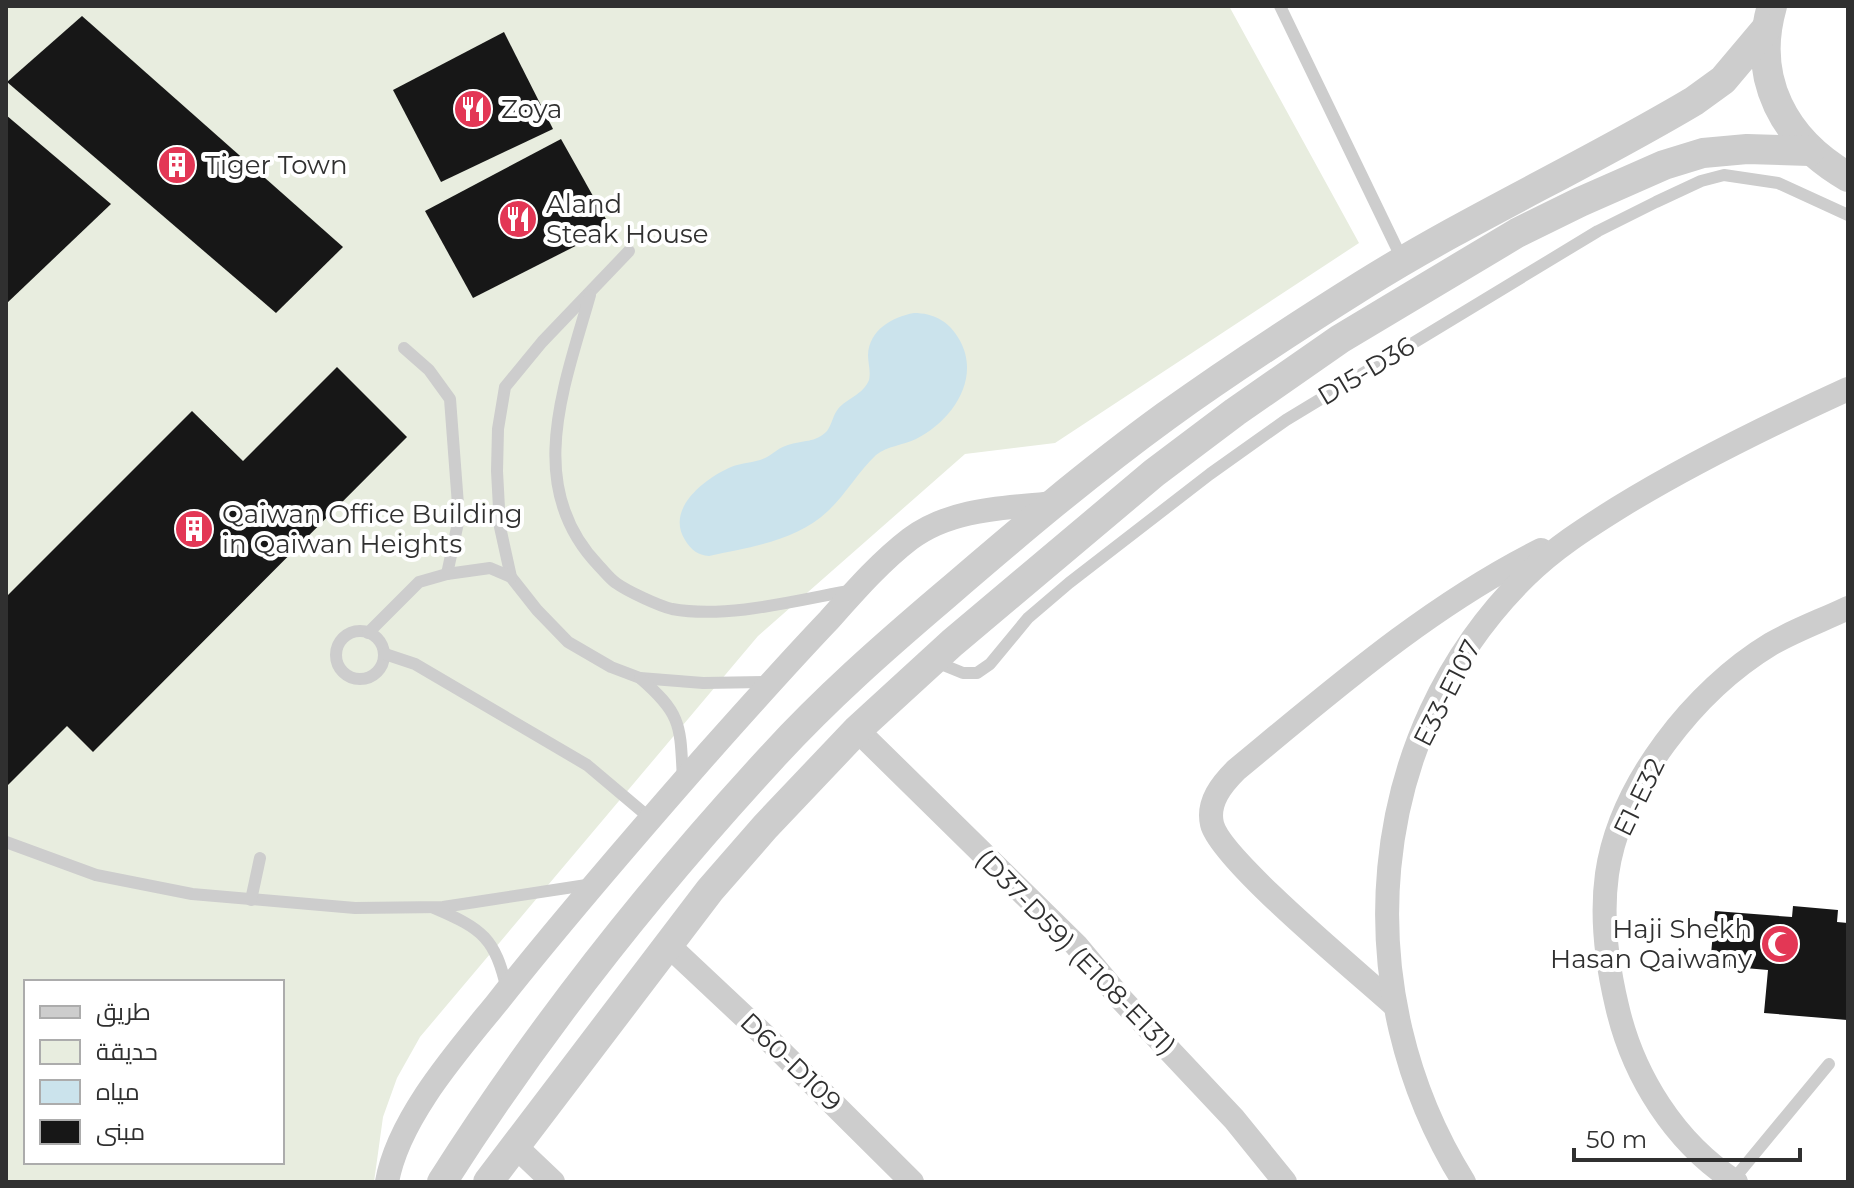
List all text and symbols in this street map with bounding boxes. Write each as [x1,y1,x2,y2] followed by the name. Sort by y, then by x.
[452,88,494,130] restaurant icon: Zoya
[501,93,562,125] place label: Zoya
[156,144,198,186] building icon: Tiger Town
[205,149,348,181] place label: Tiger Town
[546,188,708,250] place label: Aland Steak House
[497,198,539,240] restaurant icon: Aland Steak House
[1312,330,1420,412] street label: D15-D36
[222,498,523,560] place label: Qaiwan Office Building in Qaiwan Heights
[173,508,215,550] building icon: Qaiwan Office Building in Qaiwan Heights
[1407,634,1487,752] street label: E33-E107
[1606,753,1672,841] street label: E1-E32
[969,842,1183,1062] street label: (D37-D59) (E108-E131)
[1550,913,1753,975] place label: Haji Shekh Hasan Qaiwany
[1759,923,1801,965] mosque icon: Haji Shekh Hasan Qaiwany
[24,980,284,1164] legend
[96,997,151,1027] text: طريق
[734,1006,848,1118] street label: D60-D109
[96,1037,158,1066] text: حديقة
[96,1077,140,1106] text: مياه
[1574,1112,1800,1162] scale bar
[96,1117,145,1146] text: مبنى
[1586,1125,1647,1154] text: 50 m

